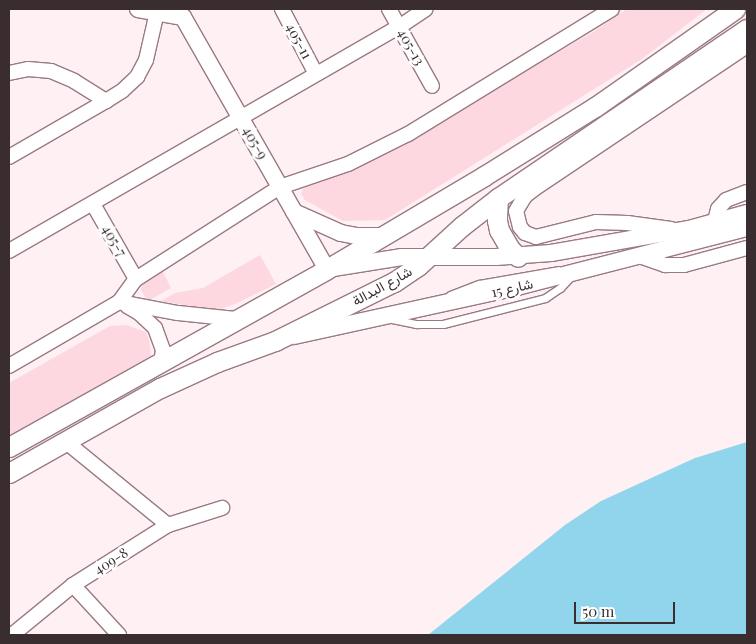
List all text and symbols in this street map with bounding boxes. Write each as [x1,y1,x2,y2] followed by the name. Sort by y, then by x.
[283,20,315,62] street label: 405-11
[394,26,428,68] street label: 405-13
[239,124,271,162] street label: 405-9
[98,222,130,260] street label: 405-7
[349,263,415,309] street label: شارع البدالة
[489,275,535,301] street label: شارع 15
[91,544,131,578] street label: 409-8
[576,592,677,624] scale bar
[582,601,614,621] text: 50 m

